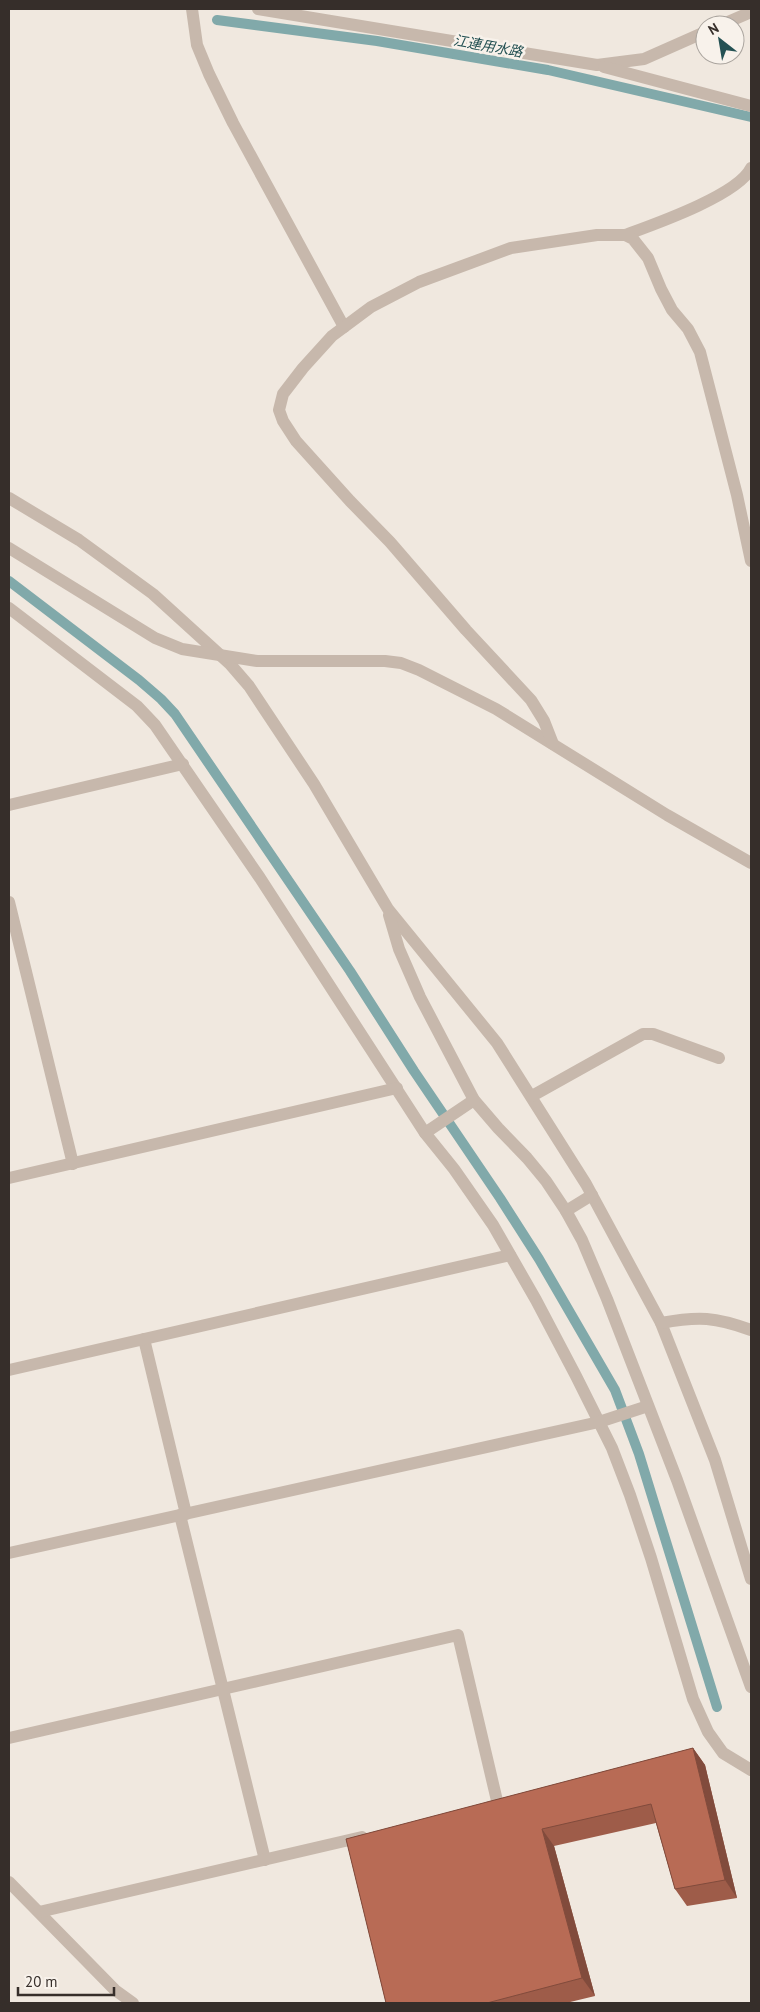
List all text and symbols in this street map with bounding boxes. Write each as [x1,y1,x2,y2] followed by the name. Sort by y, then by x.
[695,15,745,65] north arrow
[705,19,722,39] text: N
[452,31,525,61] water label: 江連用水路
[18,1964,114,1996] scale bar
[25,1972,58,1991] text: 20 m

